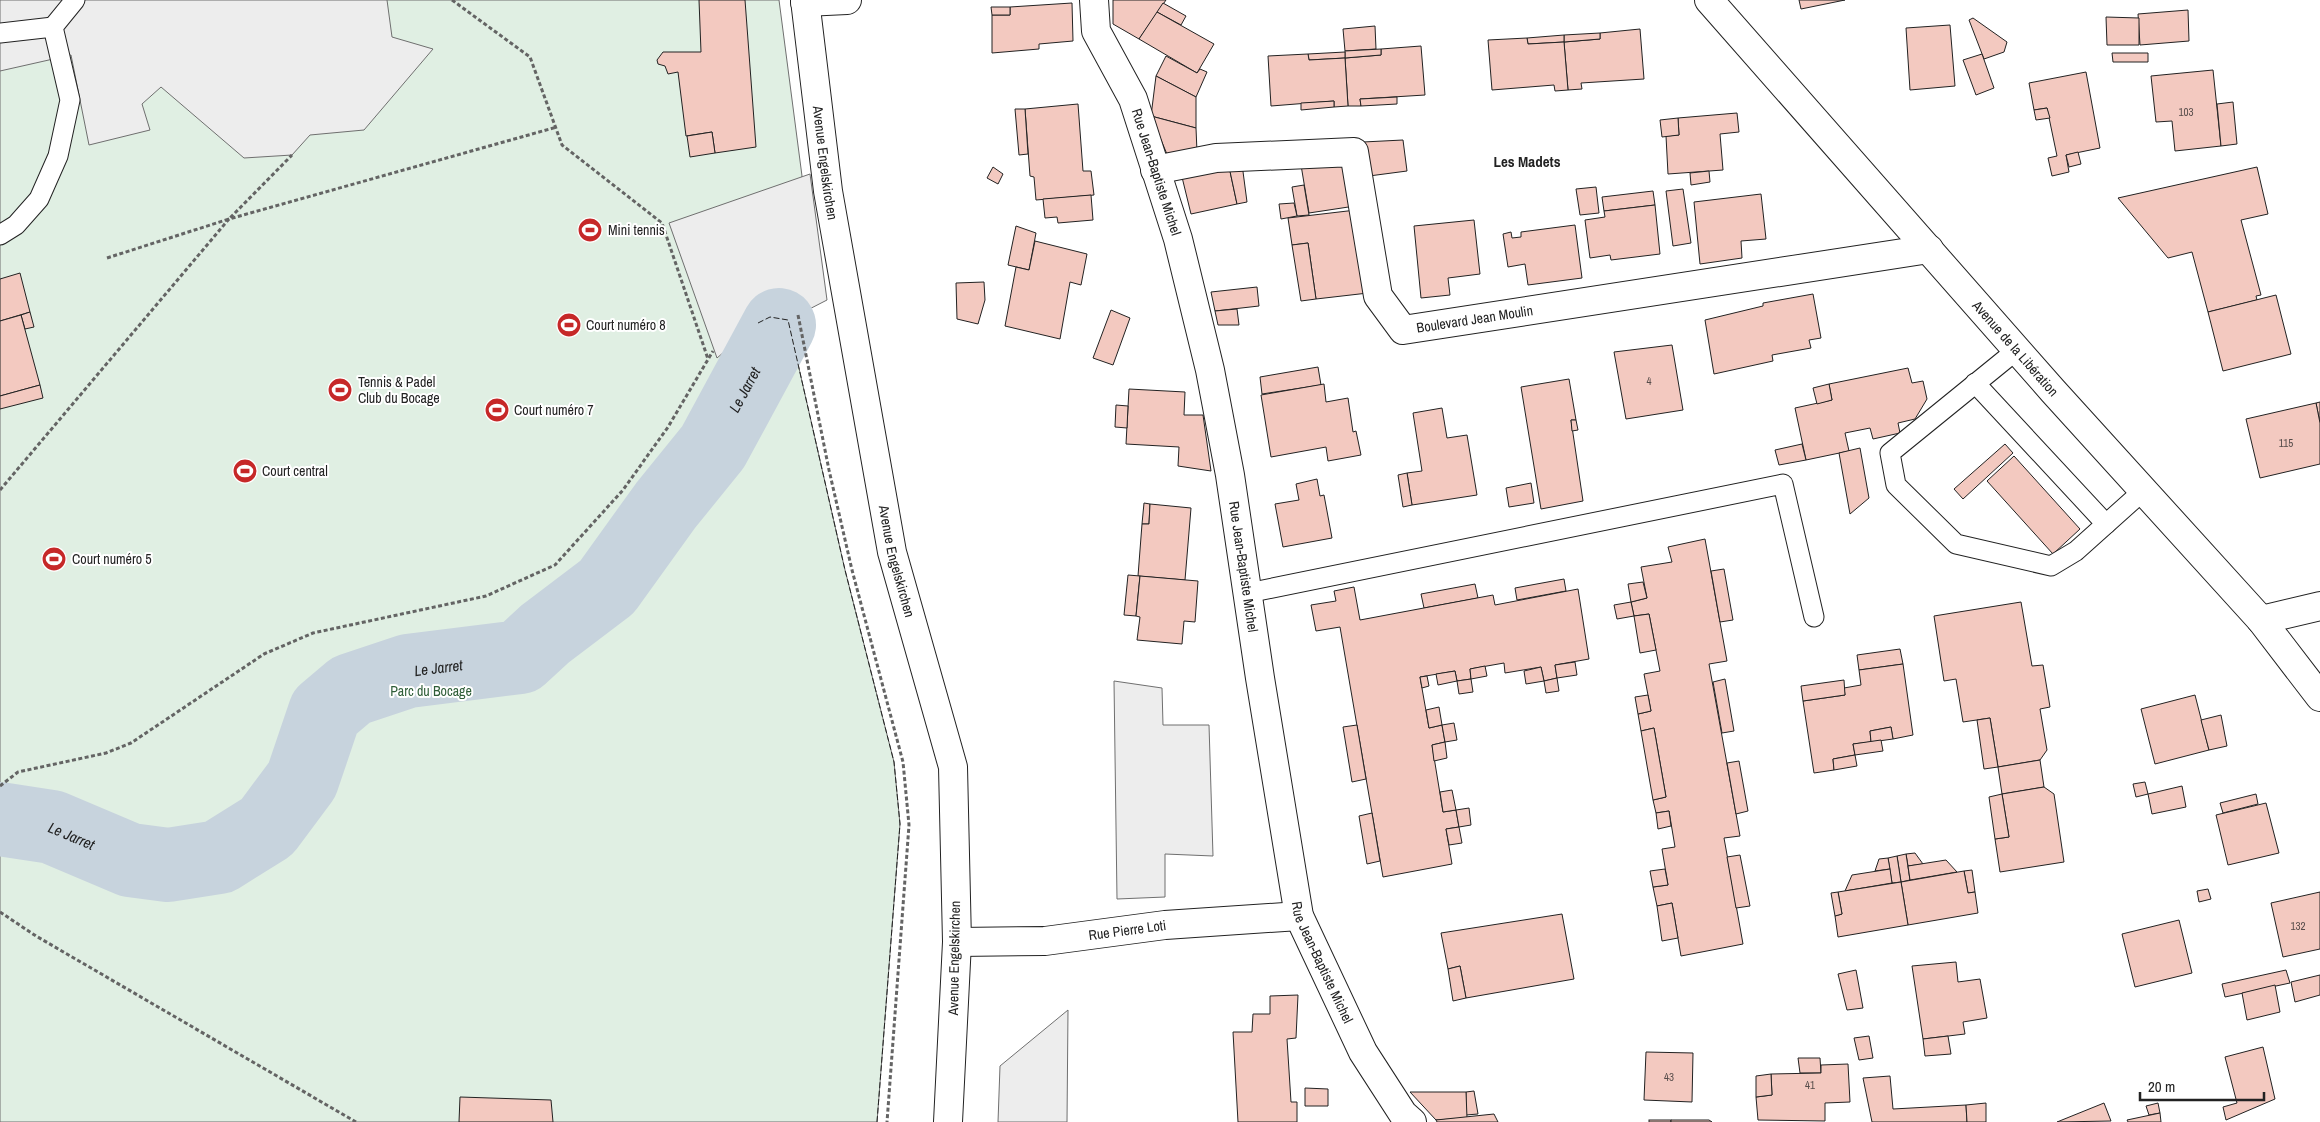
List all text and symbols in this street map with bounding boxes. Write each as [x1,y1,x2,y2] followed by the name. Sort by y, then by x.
[809,104,842,221] street label: Avenue Engelskirchen
[2178,105,2194,119] house number: 103
[1128,106,1185,238] street label: Rue Jean-Baptiste Michel
[1494,151,1561,172] district label: Les Madets
[577,217,603,243] sports icon: Mini tennis
[608,221,665,239] place label: Mini tennis
[1968,296,2062,400] street label: Avenue de la Libération
[1415,301,1534,337] street label: Boulevard Jean Moulin
[556,312,582,338] sports icon: Court numéro 8
[586,316,666,334] place label: Court numéro 8
[723,363,765,416] water label: Le Jarret
[358,373,440,407] place label: Tennis & Padel Club du Bocage
[1646,374,1652,388] house number: 4
[327,377,353,403] sports icon: Tennis & Padel Club du Bocage
[484,397,510,423] sports icon: Court numéro 7
[514,401,594,419] place label: Court numéro 7
[2279,436,2293,450] house number: 115
[232,458,258,484] sports icon: Court central
[262,462,328,480] place label: Court central
[1225,500,1262,633] street label: Rue Jean-Baptiste Michel
[875,503,919,619] street label: Avenue Engelskirchen
[41,546,67,572] sports icon: Court numéro 5
[72,550,152,568] place label: Court numéro 5
[413,654,464,681] water label: Le Jarret
[390,682,472,700] park label: Parc du Bocage
[45,816,99,855] water label: Le Jarret
[1288,900,1357,1026] street label: Rue Jean-Baptiste Michel
[944,901,964,1016] street label: Avenue Engelskirchen
[1087,916,1167,944] street label: Rue Pierre Loti
[2290,919,2306,933] house number: 132
[1664,1070,1674,1084] house number: 43
[2140,1070,2264,1102] scale bar
[2148,1076,2175,1097] text: 20 m
[1805,1078,1815,1092] house number: 41

